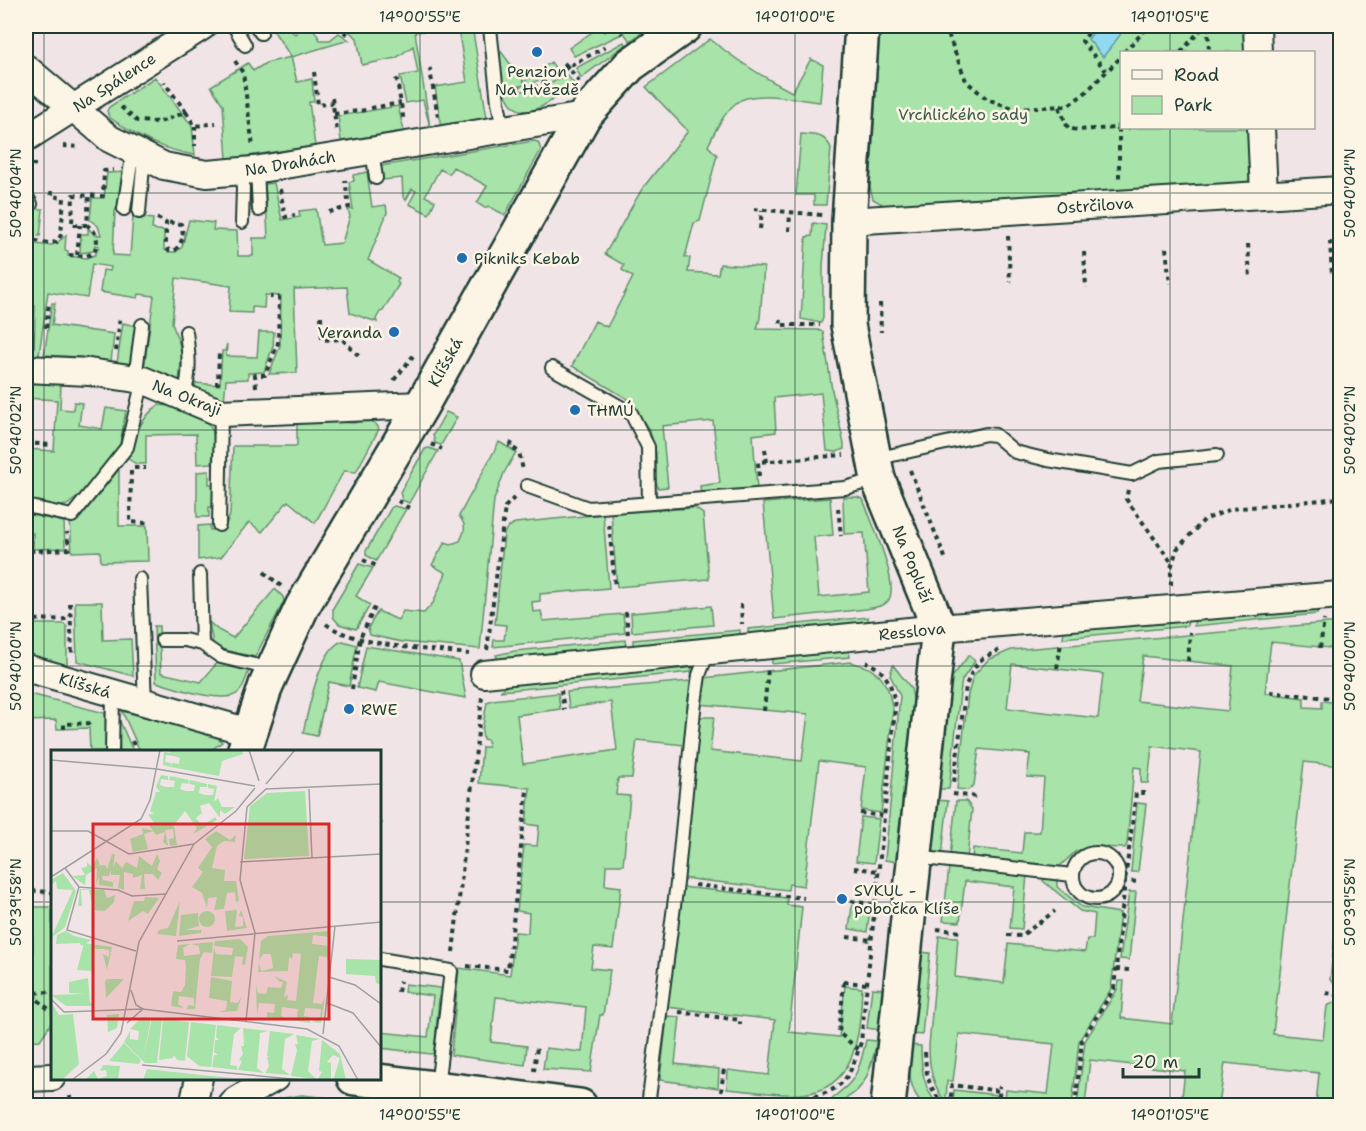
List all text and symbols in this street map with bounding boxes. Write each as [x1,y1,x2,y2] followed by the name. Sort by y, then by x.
[379,7,461,27] text: 14°00'55"E
[755,7,835,27] text: 14°01'00"E
[1131,7,1209,27] text: 14°01'05"E
[530,45,544,59] marker: Penzion Na Hvězdě
[69,48,160,117] street label: Na Spálence
[1120,51,1315,129] legend
[495,61,579,100] place label: Penzion Na Hvězdě
[1174,63,1219,87] text: Road
[1174,93,1213,117] text: Park
[898,104,1028,125] park label: Vrchlického sady
[243,146,337,181] street label: Na Drahách
[6,148,26,238] text: 50°40'04"N
[1340,148,1360,238] text: 50°40'04"N
[1056,192,1134,219] street label: Ostrčilova
[474,248,580,269] place label: Pikniks Kebab
[455,251,469,265] marker: Pikniks Kebab
[317,322,382,343] place label: Veranda
[387,325,401,339] marker: Veranda
[423,334,468,391] street label: Klíšská
[149,375,225,420] street label: Na Okraji
[6,386,26,474] text: 50°40'02"N
[1340,386,1360,474] text: 50°40'02"N
[587,400,634,421] place label: THMÚ
[568,403,582,417] marker: THMÚ
[887,522,938,607] street label: Na Popluží
[878,618,946,645] street label: Resslova
[6,621,26,711] text: 50°40'00"N
[1340,621,1360,711] text: 50°40'00"N
[56,668,113,703] street label: Klíšská
[361,699,397,720] place label: RWE
[342,702,356,716] marker: RWE
[51,750,381,1080] inset map
[6,858,26,946] text: 50°39'58"N
[1340,858,1360,946] text: 50°39'58"N
[854,880,960,919] place label: SVKUL - pobočka Klíše
[835,892,849,906] marker: SVKUL - pobočka Klíše
[1123,1041,1200,1079] scale bar
[1132,1050,1178,1074] text: 20 m
[379,1105,461,1125] text: 14°00'55"E
[755,1105,835,1125] text: 14°01'00"E
[1131,1105,1209,1125] text: 14°01'05"E

